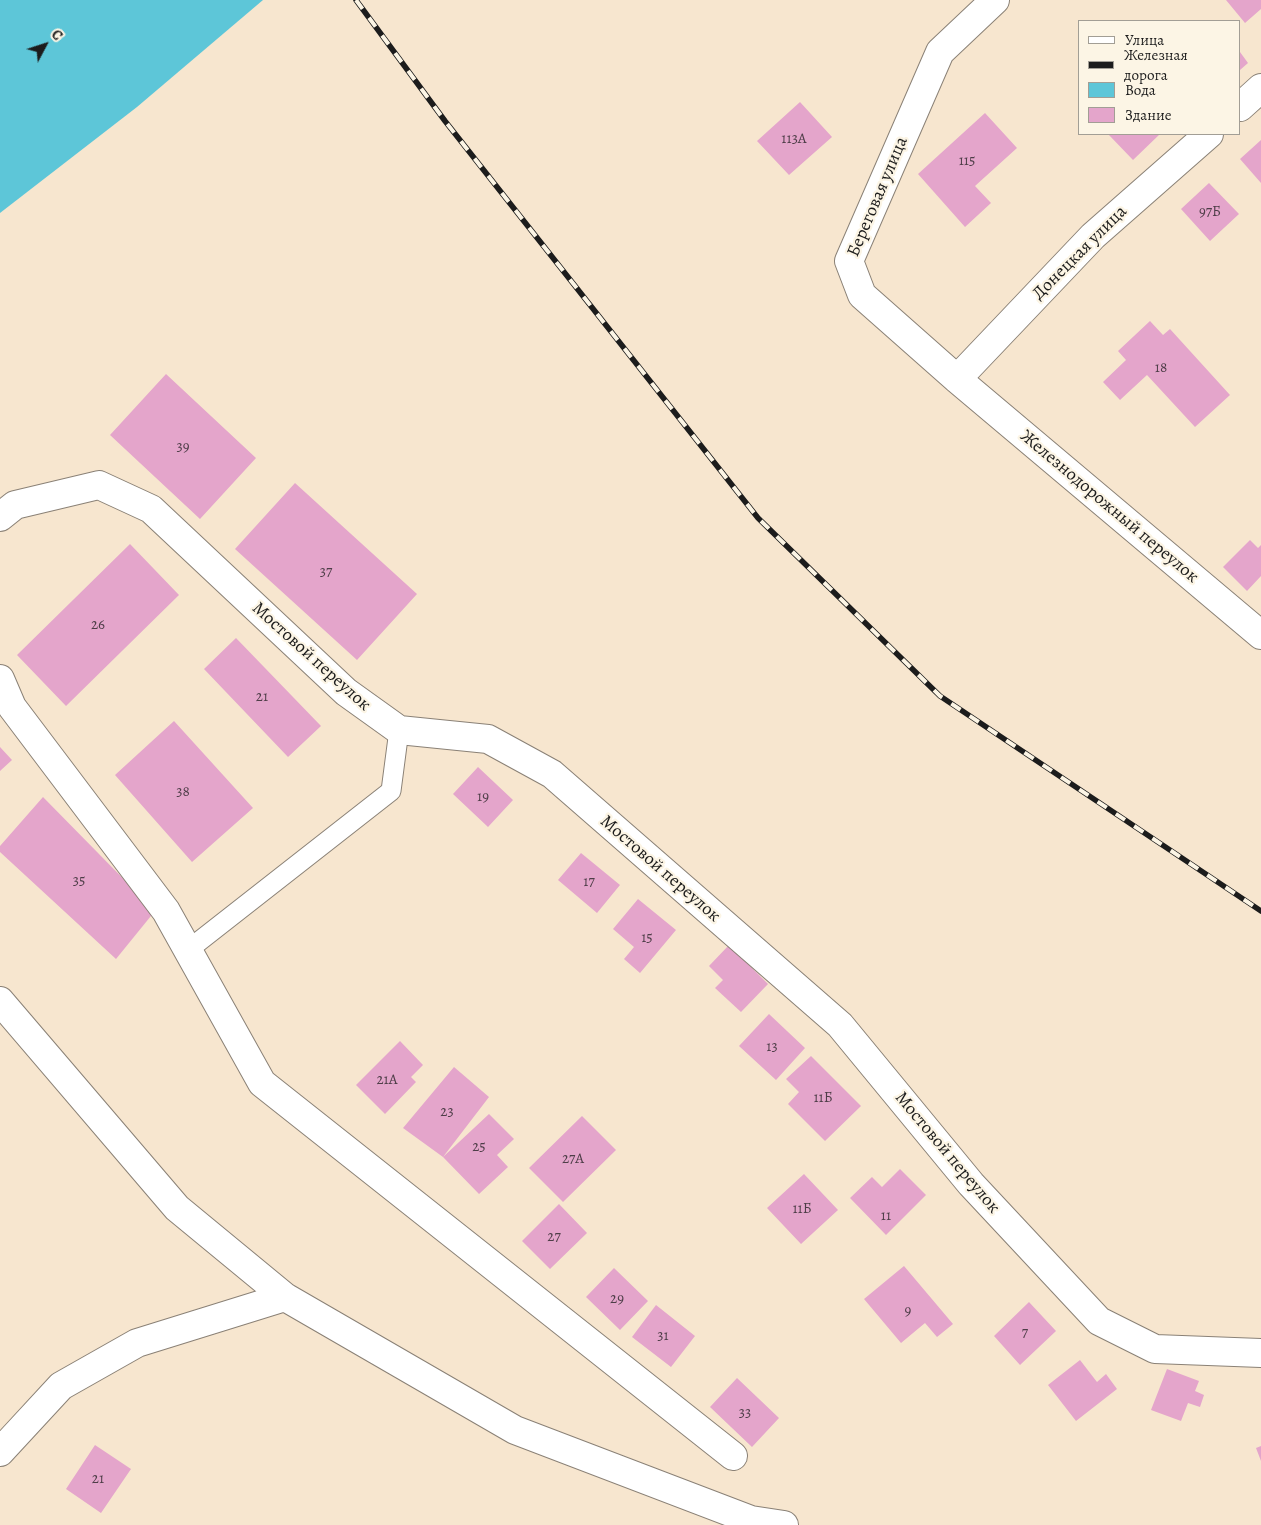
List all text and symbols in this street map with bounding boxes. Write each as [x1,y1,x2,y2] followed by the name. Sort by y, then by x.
[20,20,70,70] north arrow
[1078,20,1241,135] legend
[47,26,67,44] text: С
[1125,30,1164,50] text: Улица
[1124,45,1188,85] text: Железная дорога
[1125,80,1156,100] text: Вода
[1125,105,1172,125] text: Здание
[781,130,807,148] house number: 113А
[843,134,913,260] street label: Береговая улица
[959,152,975,170] house number: 115
[1028,201,1132,305] street label: Донецкая улица
[1199,203,1221,221] house number: 97Б
[1155,359,1167,377] house number: 18
[1015,426,1203,588] street label: Железнодорожный переулок
[176,438,190,456] house number: 39
[320,563,332,581] house number: 37
[247,598,375,716] street label: Мостовой переулок
[91,616,105,634] house number: 26
[256,688,268,706] house number: 21
[176,783,190,801] house number: 38
[477,788,489,806] house number: 19
[595,811,725,927] street label: Мостовой переулок
[73,872,85,890] house number: 35
[583,873,595,891] house number: 17
[641,929,653,947] house number: 15
[766,1038,778,1056] house number: 13
[376,1071,398,1089] house number: 21А
[890,1088,1004,1218] street label: Мостовой переулок
[813,1089,833,1107] house number: 11Б
[440,1103,454,1121] house number: 23
[472,1138,486,1156] house number: 25
[562,1150,584,1168] house number: 27А
[792,1200,812,1218] house number: 11Б
[881,1207,891,1225] house number: 11
[547,1228,561,1246] house number: 27
[610,1290,624,1308] house number: 29
[905,1302,911,1320] house number: 9
[1022,1324,1028,1342] house number: 7
[657,1327,669,1345] house number: 31
[739,1404,751,1422] house number: 33
[92,1470,104,1488] house number: 21

